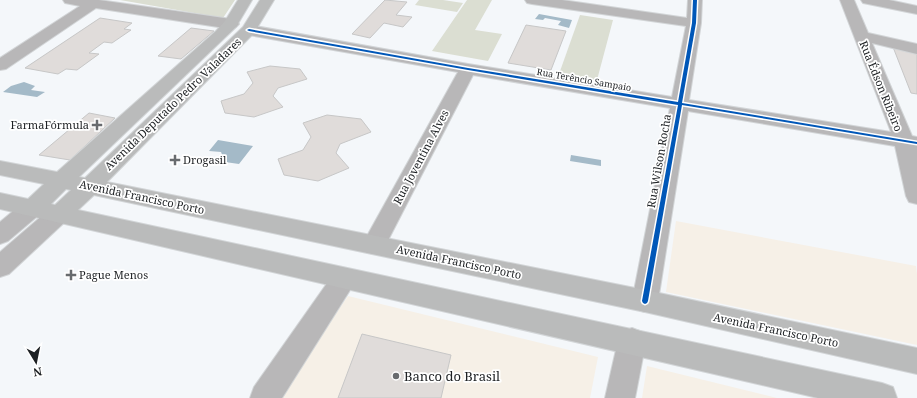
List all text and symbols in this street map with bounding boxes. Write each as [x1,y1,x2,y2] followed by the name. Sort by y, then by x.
[101,34,244,173] street label: Avenida Deputado Pedro Valadares
[856,38,907,133] street label: Rua Édson Ribeiro
[536,65,632,94] street label: Rua Terêncio Sampaio
[389,107,452,207] street label: Rua Joventina Alves
[643,113,674,209] street label: Rua Wilson Rocha
[10,117,89,132] place label: FarmaFórmula
[92,120,102,130] marker: FarmaFórmula
[183,152,227,167] place label: Drogasil
[170,155,180,165] marker: Drogasil
[78,176,206,217] street label: Avenida Francisco Porto
[395,241,523,282] street label: Avenida Francisco Porto
[79,267,148,282] place label: Pague Menos
[66,270,76,280] marker: Pague Menos
[712,309,840,350] street label: Avenida Francisco Porto
[16,342,56,382] north arrow
[32,364,43,381] text: N
[404,367,500,385] place label: Banco do Brasil
[391,371,401,381] marker: Banco do Brasil

